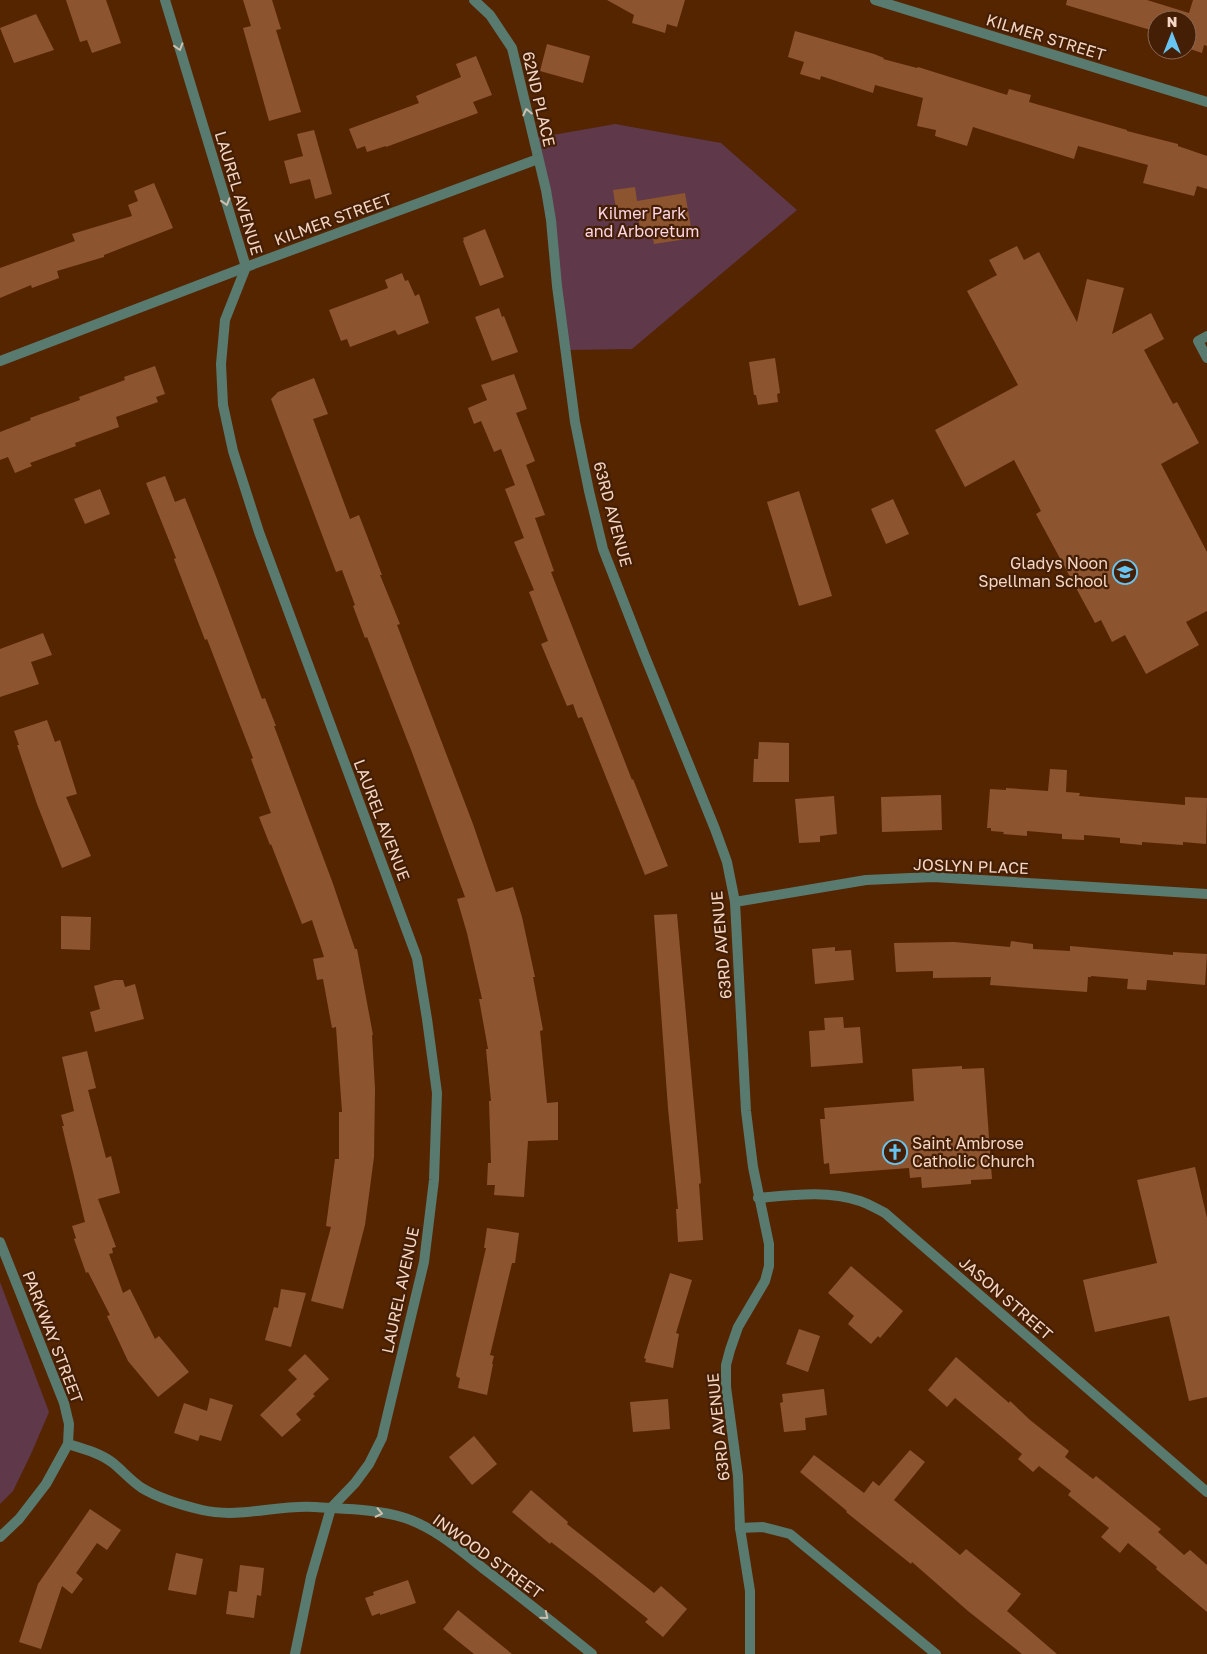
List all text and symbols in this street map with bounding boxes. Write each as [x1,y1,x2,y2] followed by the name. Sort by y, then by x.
[984,9,1108,65] street label: KILMER STREET
[1147,10,1197,60] north arrow
[1167,13,1177,30] text: N
[174,42,184,50] one-way arrow
[518,49,560,149] street label: 62ND PLACE
[522,107,533,116] one-way arrow
[211,129,267,257] street label: LAUREL AVENUE
[271,188,395,250] street label: KILMER STREET
[220,198,230,206] one-way arrow
[585,203,699,241] park label: Kilmer Park and Arboretum
[589,459,637,569] street label: 63RD AVENUE
[978,553,1108,591] place label: Gladys Noon Spellman School
[1112,559,1138,585] school or university icon: Gladys Noon Spellman School
[350,756,414,884] street label: LAUREL AVENUE
[913,854,1029,878] street label: JOSLYN PLACE
[706,890,736,1000] street label: 63RD AVENUE
[912,1133,1035,1171] place label: Saint Ambrose Catholic Church
[882,1139,908,1165] church icon: Saint Ambrose Catholic Church
[377,1225,423,1355] street label: LAUREL AVENUE
[955,1252,1057,1344] street label: JASON STREET
[19,1268,87,1406] street label: PARKWAY STREET
[702,1372,734,1482] street label: 63RD AVENUE
[375,1507,384,1518] one-way arrow
[429,1509,547,1603] street label: INWOOD STREET
[539,1611,548,1619] one-way arrow

